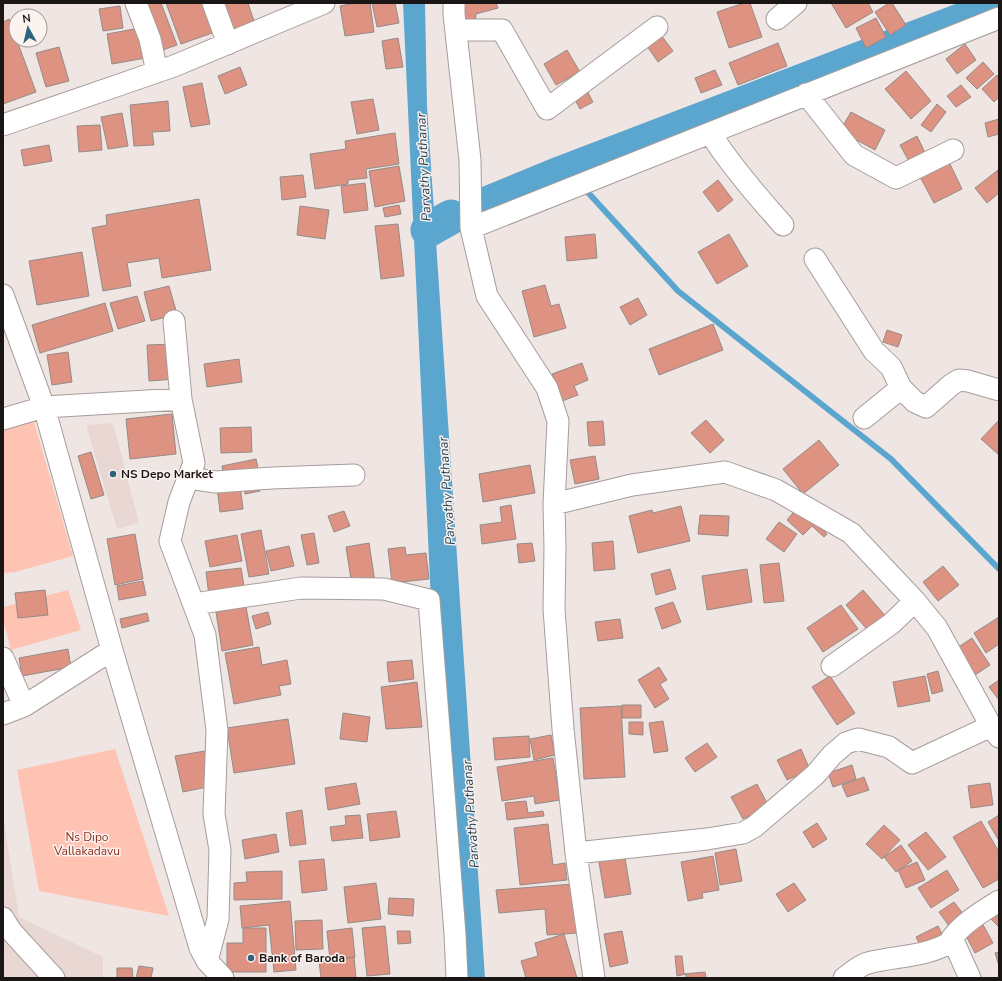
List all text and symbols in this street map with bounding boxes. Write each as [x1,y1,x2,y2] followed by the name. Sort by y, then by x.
[8,8,48,48] north arrow
[22,11,32,27] text: N
[412,112,436,222] water label: Parvathy Puthanar
[434,436,460,546] water label: Parvathy Puthanar
[121,466,213,482] place label: NS Depo Market
[108,469,118,479] marker: NS Depo Market
[458,759,484,869] water label: Parvathy Puthanar
[53,829,120,859] park label: Ns Dipo Vallakadavu
[259,950,345,966] place label: Bank of Baroda
[246,953,256,963] marker: Bank of Baroda

